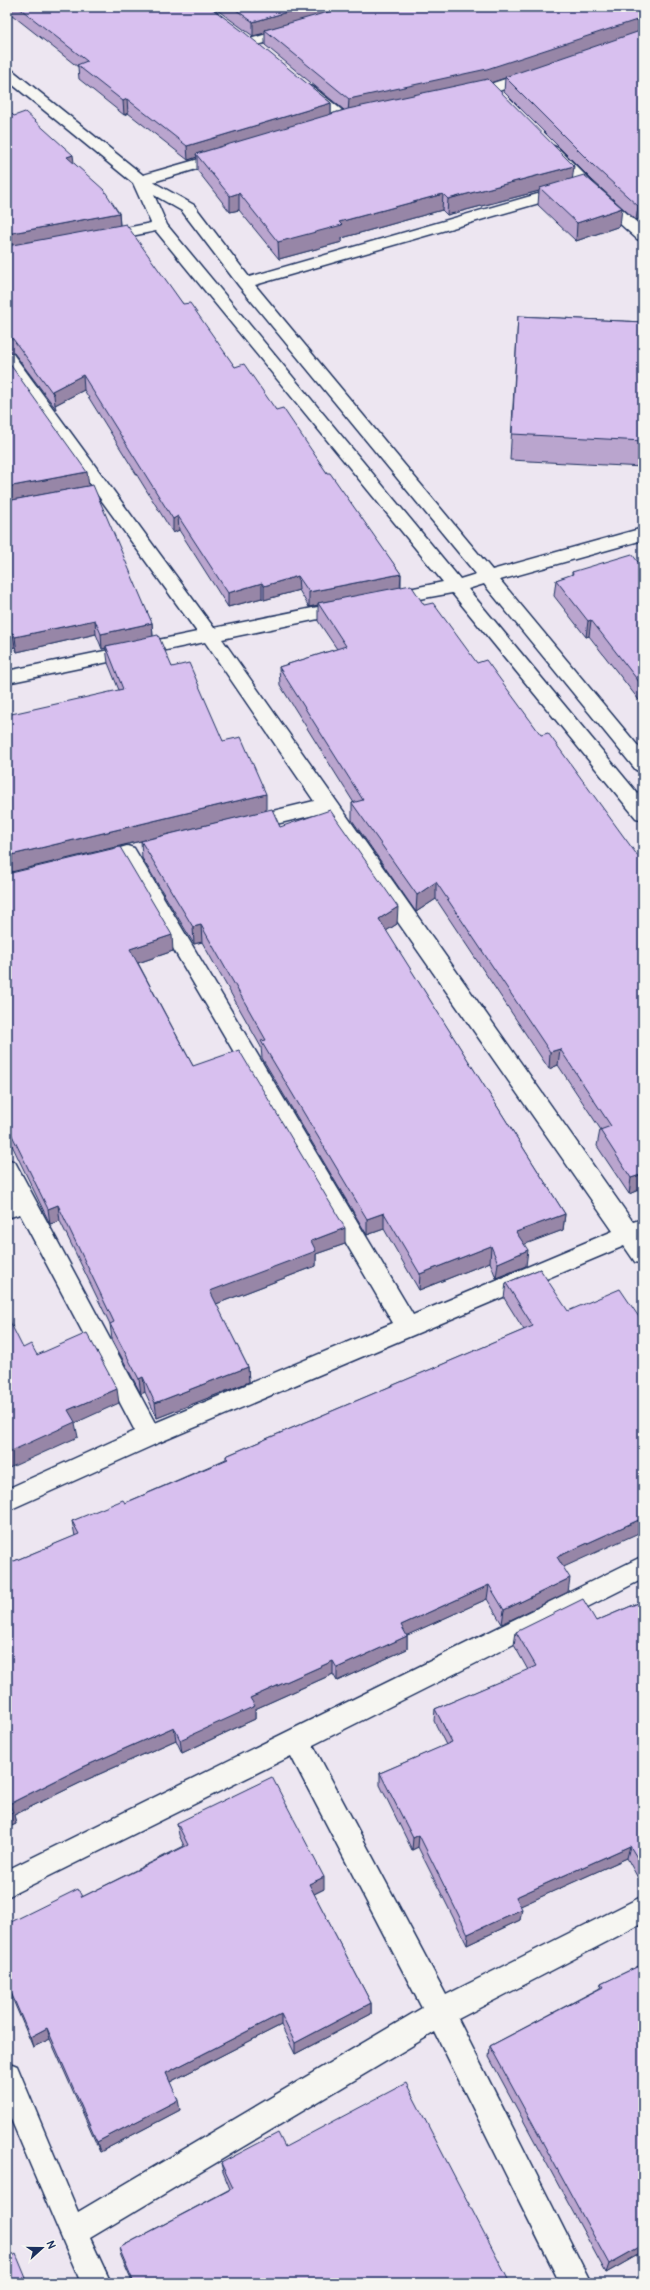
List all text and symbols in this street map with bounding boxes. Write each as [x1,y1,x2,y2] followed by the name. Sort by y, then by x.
[22,2228,62,2268] north arrow
[43,2239,58,2251] text: N

